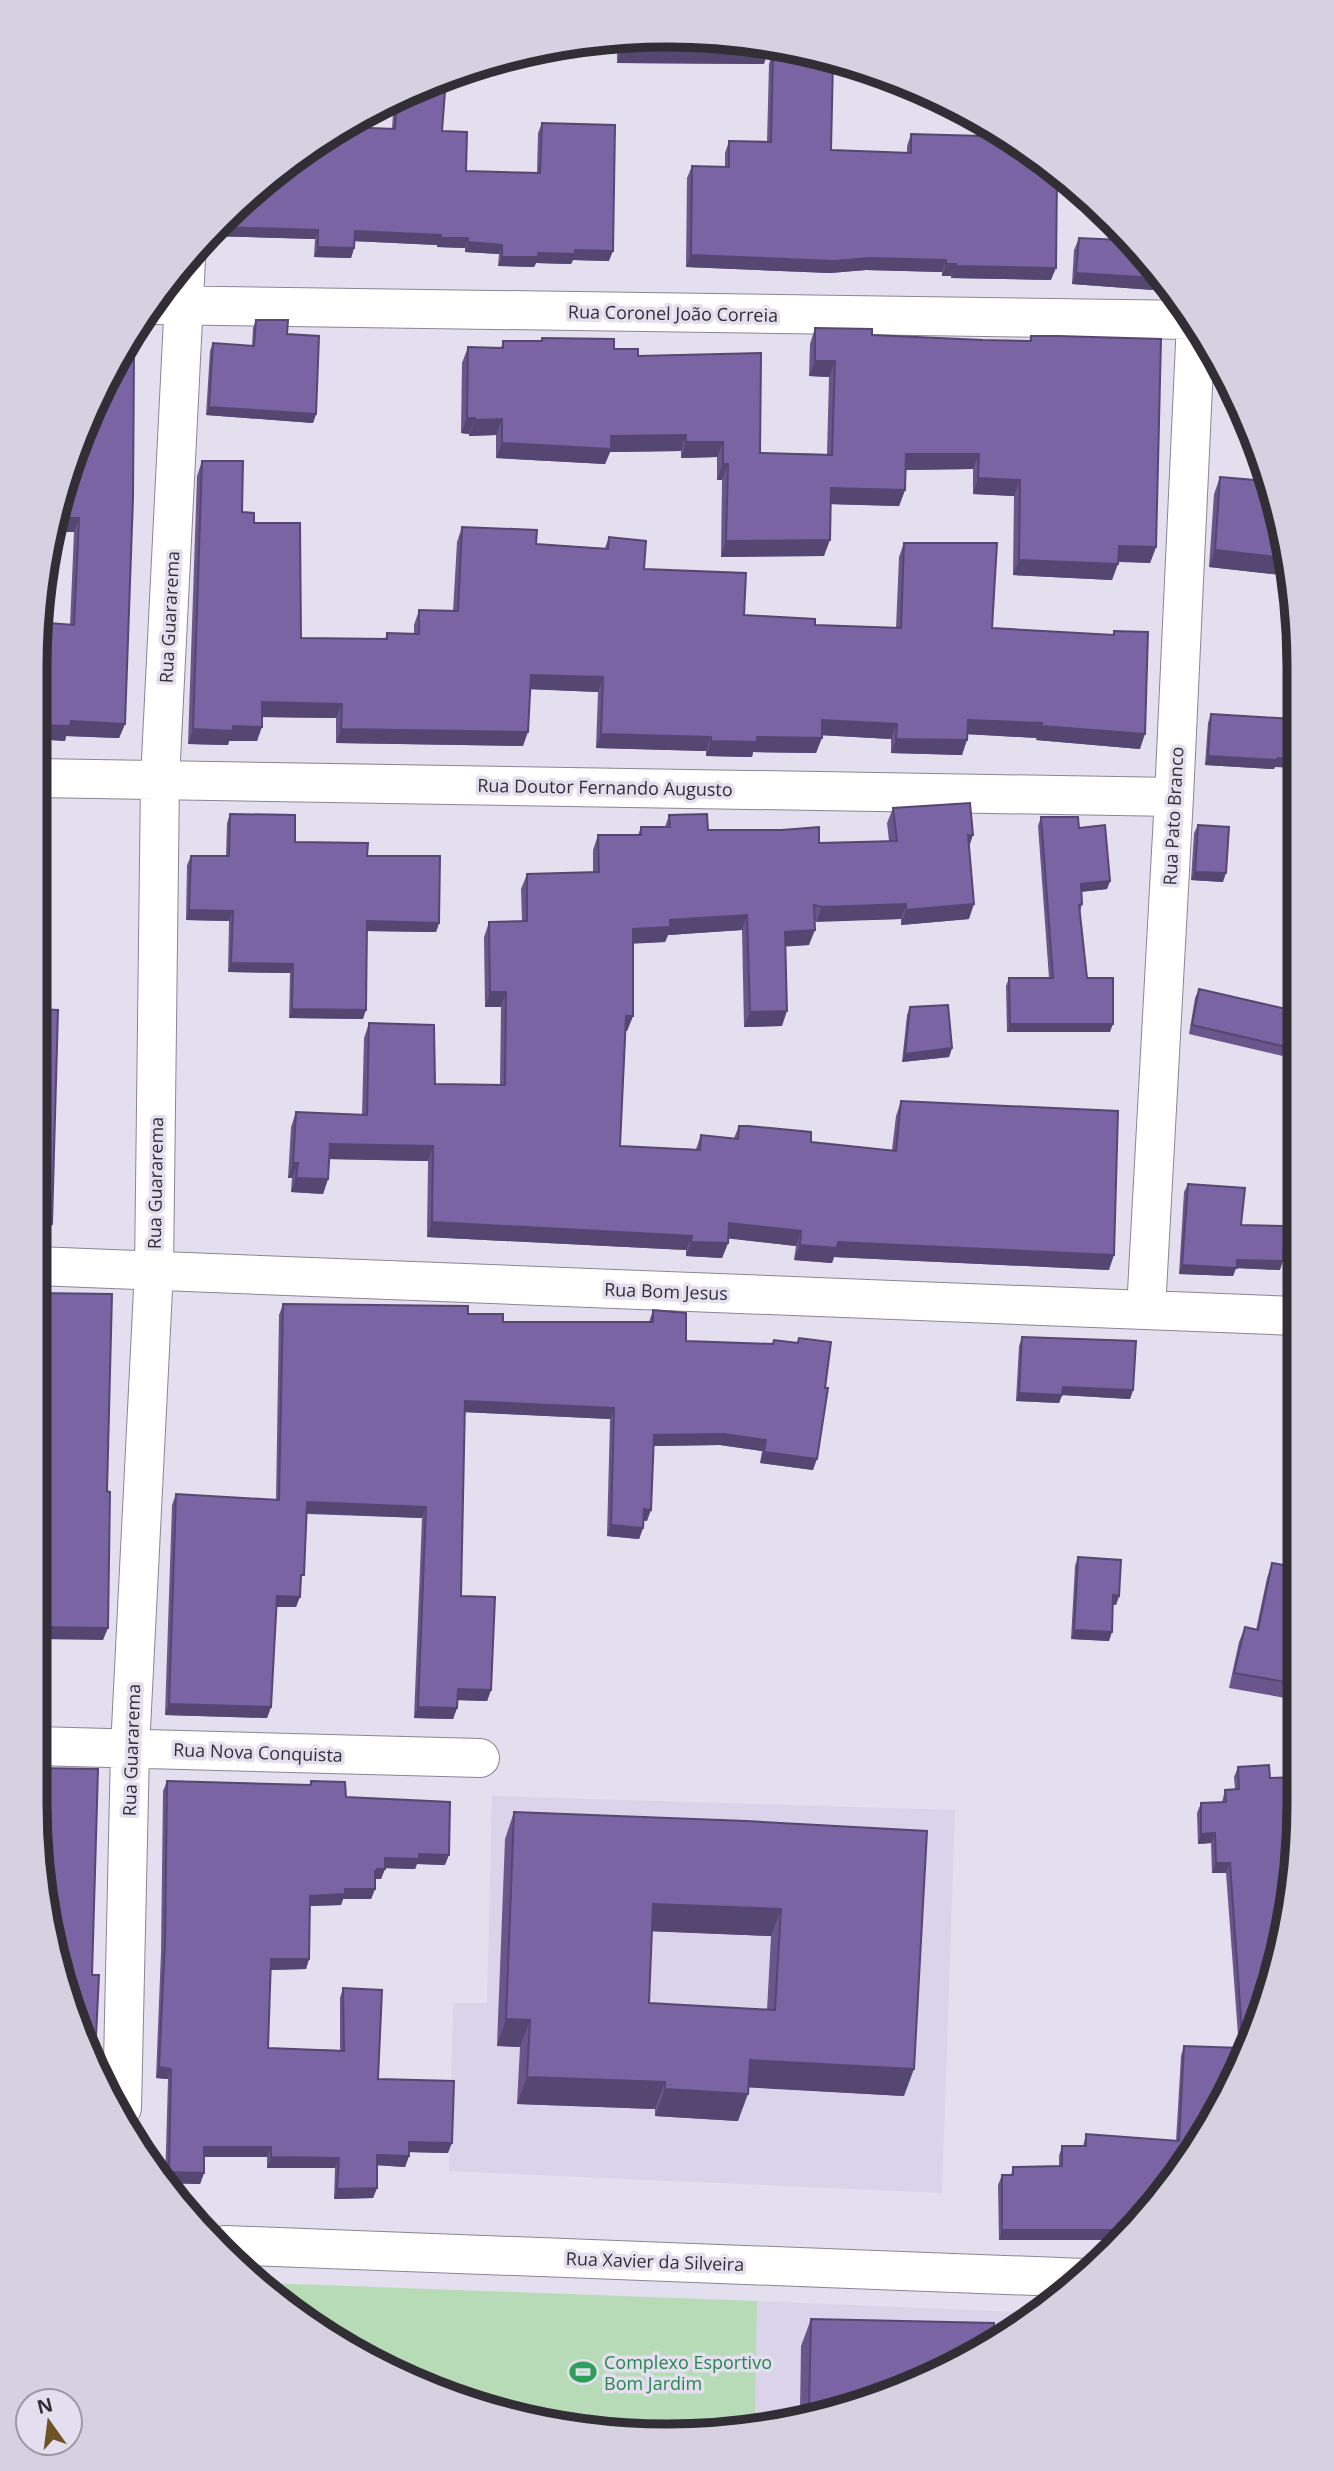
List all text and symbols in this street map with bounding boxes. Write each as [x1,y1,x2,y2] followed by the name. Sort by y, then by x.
[568,299,778,327] street label: Rua Coronel João Correia
[154,550,184,684] street label: Rua Guararema
[1157,746,1189,886] street label: Rua Pato Branco
[477,773,733,801] street label: Rua Doutor Fernando Augusto
[142,1117,168,1249] street label: Rua Guararema
[604,1277,728,1305] street label: Rua Bom Jesus
[117,1683,145,1817] street label: Rua Guararema
[173,1737,343,1767] street label: Rua Nova Conquista
[565,2246,745,2276] street label: Rua Xavier da Silveira
[604,2350,772,2395] place label: Complexo Esportivo Bom Jardim
[568,2357,598,2387] sports icon: Complexo Esportivo Bom Jardim
[14,2387,84,2457] north arrow
[34,2391,56,2420] text: N

